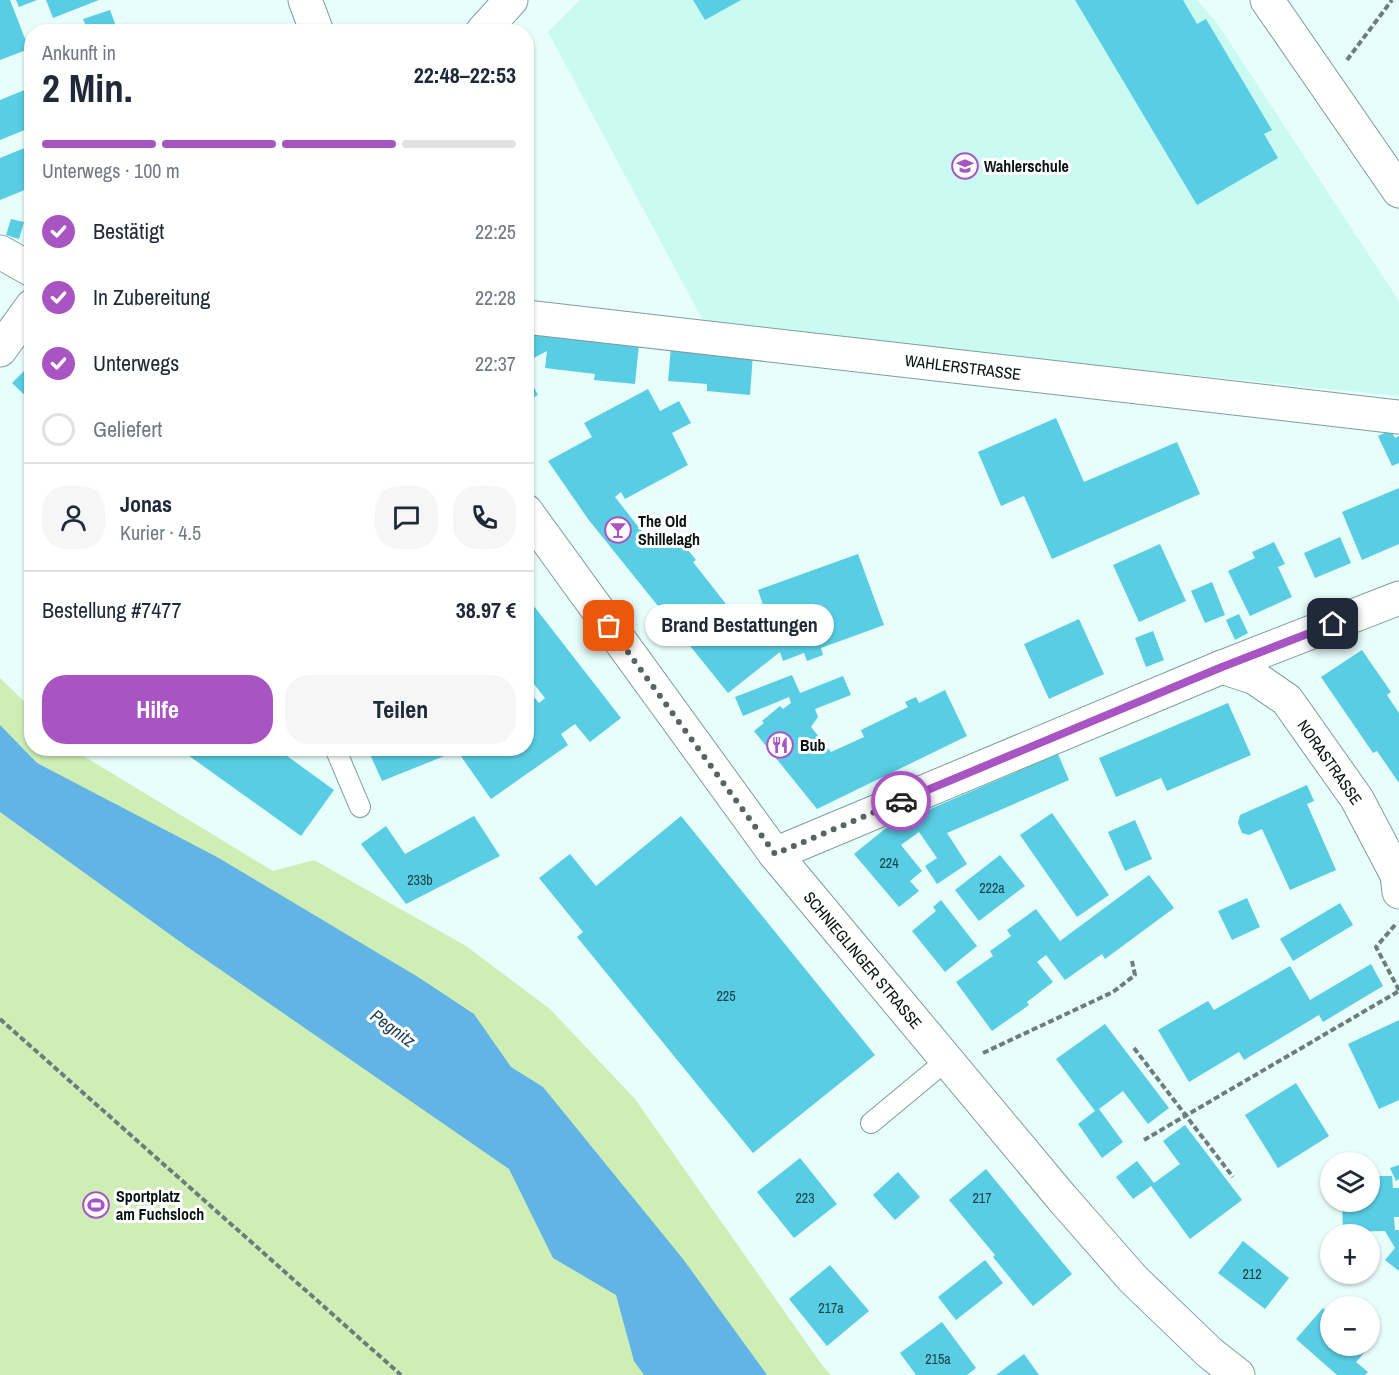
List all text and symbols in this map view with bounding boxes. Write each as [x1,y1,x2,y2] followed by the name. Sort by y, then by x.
[42,39,116,66] text: Ankunft in
[414,60,516,90] text: 22:48–22:53
[42,62,133,114] text: 2 Min.
[950,151,980,181] school or university icon: Wahlerschule
[984,155,1069,177] place label: Wahlerschule
[42,157,180,184] text: Unterwegs · 100 m
[42,215,75,248] icon: check
[93,216,164,246] text: Bestätigt
[475,218,516,245] text: 22:25
[42,281,75,314] icon: check
[93,282,210,312] text: In Zubereitung
[475,284,516,311] text: 22:28
[42,347,75,380] icon: check
[93,348,179,378] text: Unterwegs
[904,349,1022,385] street label: WAHLERSTRASSE
[475,350,516,377] text: 22:37
[93,414,162,444] text: Geliefert
[42,486,105,549] button: person
[375,486,438,549] button: chat
[453,486,516,549] button: phone
[120,489,172,519] text: Jonas
[638,510,700,550] place label: The Old Shillelagh
[603,515,633,545] bar icon: The Old Shillelagh
[120,519,201,546] text: Kurier · 4.5
[42,595,181,625] text: Bestellung #7477
[456,595,516,625] text: 38.97 €
[1307,598,1358,649] pin
[583,600,634,651] pin
[645,605,834,647] callout: Brand Bestattungen
[1316,607,1349,640] icon: home
[592,609,625,642] icon: bag
[661,611,818,638] text: Brand Bestattungen
[42,675,273,744] button: Hilfe
[285,675,516,744] button: Teilen
[1293,715,1367,809] street label: NORASTRASSE
[765,730,795,760] restaurant icon: Bub
[800,734,826,756] place label: Bub
[871,771,931,831] courier
[885,785,918,818] icon: car
[879,854,899,872] house number: 224
[407,871,433,889] house number: 233b
[979,879,1005,897] house number: 222a
[799,886,927,1034] street label: SCHNIEGLINGER STRASSE
[716,987,736,1005] house number: 225
[365,1003,421,1053] water label: Pegnitz
[1320,1152,1380,1356] map controls
[1320,1152,1380,1212] button: layers
[116,1185,204,1225] place label: Sportplatz am Fuchsloch
[795,1189,815,1207] house number: 223
[972,1189,992,1207] house number: 217
[81,1190,111,1220] sports icon: Sportplatz am Fuchsloch
[1320,1224,1380,1284] button: +
[1242,1265,1262,1283] house number: 212
[1320,1296,1380,1356] button: −
[818,1299,844,1317] house number: 217a
[925,1350,951,1368] house number: 215a

